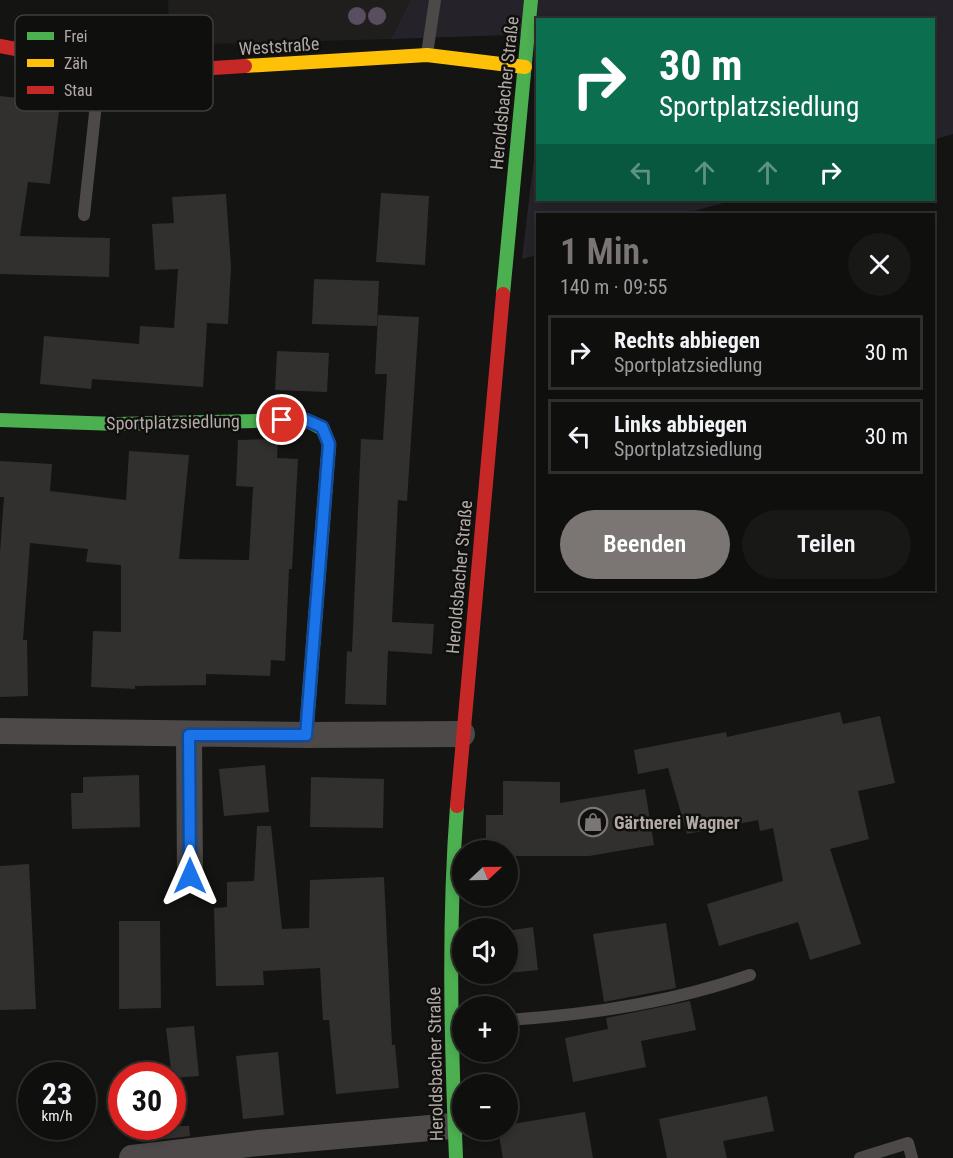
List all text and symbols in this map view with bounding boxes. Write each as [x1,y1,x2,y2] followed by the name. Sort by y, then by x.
[15,15,213,111] legend
[486,15,522,171] street label: Heroldsbacher Straße
[64,27,87,46] text: Frei
[238,33,320,59] street label: Weststraße
[659,41,742,90] text: 30 m
[560,42,638,120] icon: right
[64,54,88,73] text: Zäh
[64,81,92,100] text: Stau
[659,91,859,123] text: Sportplatzsiedlung
[625,156,658,189] icon: left
[688,156,721,189] icon: ahead
[751,156,784,189] icon: ahead
[814,156,847,189] icon: right
[560,231,650,273] text: 1 Min.
[848,233,911,296] button: close
[560,275,667,299] text: 140 m · 09:55
[614,328,760,353] text: Rechts abbiegen
[563,336,596,369] icon: right
[865,340,908,365] text: 30 m
[614,353,762,377] text: Sportplatzsiedlung
[256,394,307,445] pin
[265,403,298,436] icon: arrive
[106,410,240,434] street label: Sportplatzsiedlung
[614,412,747,437] text: Links abbiegen
[563,420,596,453] icon: left
[865,424,908,449] text: 30 m
[614,437,762,461] text: Sportplatzsiedlung
[442,499,476,655] street label: Heroldsbacher Straße
[560,510,730,579] button: Beenden
[742,510,911,579] button: Teilen
[577,806,609,838] shop icon: Gärtnerei Wagner
[614,812,740,833] place label: Gärtnerei Wagner
[452,840,518,906] north arrow
[452,840,518,1140] map controls
[158,844,222,908] position arrow
[452,918,518,984] button: sound
[423,987,447,1141] street label: Heroldsbacher Straße
[452,996,518,1062] button: +
[108,1062,186,1140] speed limit sign: 30
[452,1074,518,1140] button: −
[42,1076,72,1111] text: 23
[42,1107,72,1125] text: km/h

